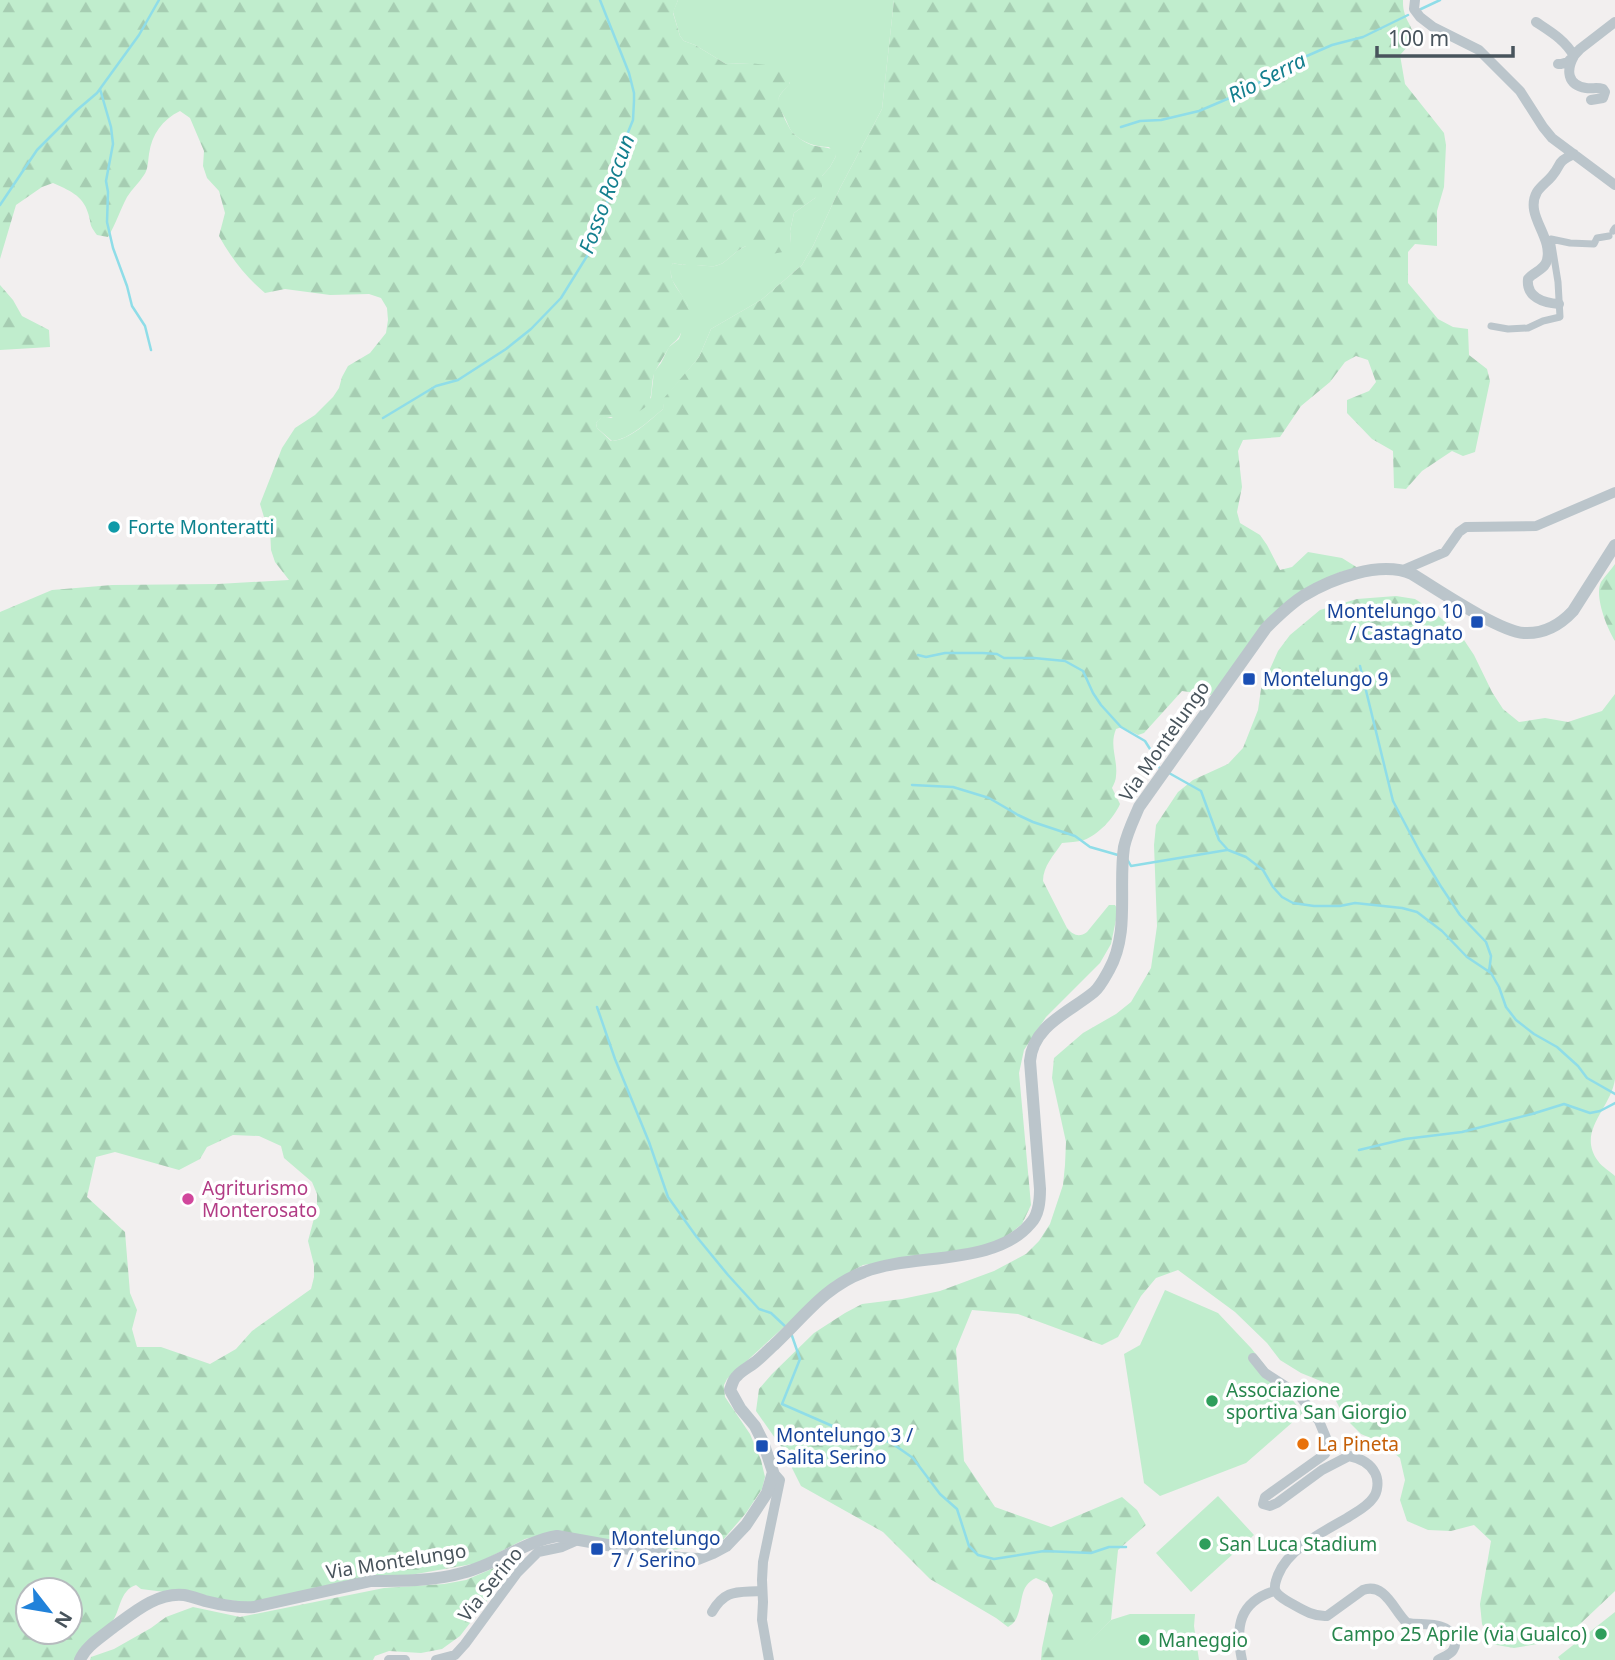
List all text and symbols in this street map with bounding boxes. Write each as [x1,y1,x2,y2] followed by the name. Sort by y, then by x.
[1377,14,1514,58] scale bar
[1388,24,1449,52] text: 100 m
[1223,46,1310,109] water label: Rio Serra
[572,130,641,257] water label: Fosso Roccun
[128,514,275,540] place label: Forte Monteratti
[106,519,122,535] marker: Forte Monteratti
[1327,598,1463,646] place label: Montelungo 10 / Castagnato
[1469,614,1485,630] marker: Montelungo 10 / Castagnato
[1263,666,1388,692] place label: Montelungo 9
[1241,671,1257,687] marker: Montelungo 9
[1113,676,1215,806] street label: Via Montelungo
[202,1175,317,1223] place label: Agriturismo Monterosato
[180,1191,196,1207] marker: Agriturismo Monterosato
[1226,1377,1407,1425] place label: Associazione sportiva San Giorgio
[1204,1393,1220,1409] marker: Associazione sportiva San Giorgio
[776,1422,913,1470] place label: Montelungo 3 / Salita Serino
[1317,1431,1399,1457] place label: La Pineta
[1295,1436,1311,1452] marker: La Pineta
[754,1438,770,1454] marker: Montelungo 3 / Salita Serino
[611,1525,721,1573] place label: Montelungo 7 / Serino
[1219,1531,1377,1557] place label: San Luca Stadium
[1197,1536,1213,1552] marker: San Luca Stadium
[324,1537,468,1585] street label: Via Montelungo
[452,1541,528,1627] street label: Via Serino
[589,1541,605,1557] marker: Montelungo 7 / Serino
[14,1576,84,1646] north arrow
[48,1606,79,1633] text: N
[1331,1621,1587,1647] place label: Campo 25 Aprile (via Gualco)
[1593,1626,1609,1642] marker: Campo 25 Aprile (via Gualco)
[1158,1627,1248,1653] place label: Maneggio
[1136,1632,1152,1648] marker: Maneggio

